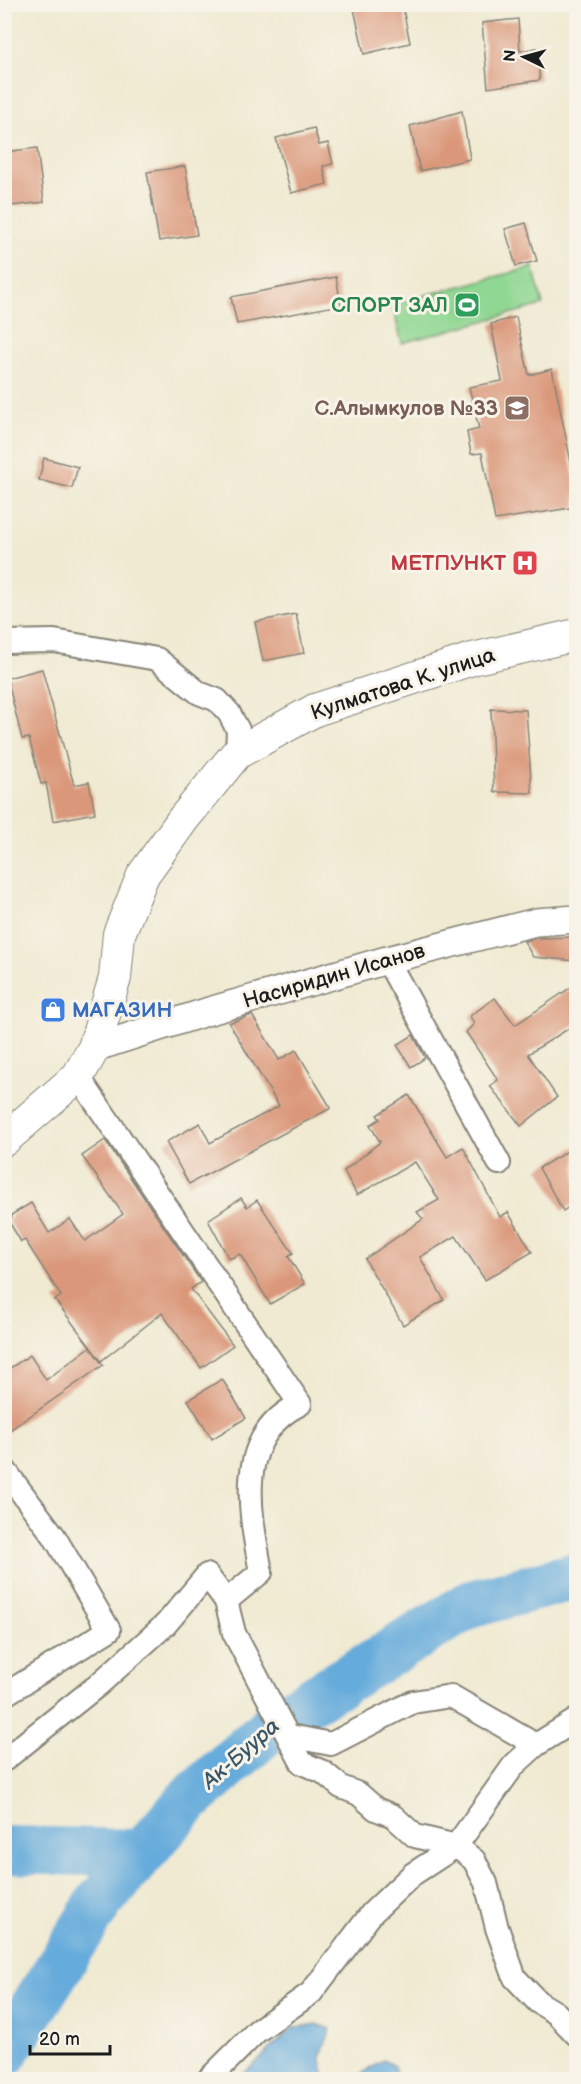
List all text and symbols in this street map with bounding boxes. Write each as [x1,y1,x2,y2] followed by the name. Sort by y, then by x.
[494,27,554,87] north arrow
[501,49,521,63] text: N
[452,290,482,320] sports icon: СПОРТ ЗАЛ
[331,293,448,318] place label: СПОРТ ЗАЛ
[502,393,532,423] school or university icon: С.Алымкулов №33
[315,396,498,421] place label: С.Алымкулов №33
[510,548,540,578] hospital icon: МЕТПУНКТ
[391,551,507,576] place label: МЕТПУНКТ
[308,642,499,726] street label: Кулматова К. улица
[240,938,428,1014] street label: Насиридин Исанов
[38,995,68,1025] shop icon: МАГАЗИН
[72,998,172,1023] place label: МАГАЗИН
[195,1713,285,1796] water label: Ак-Буура
[30,2018,110,2056] scale bar
[39,2029,80,2050] text: 20 m

